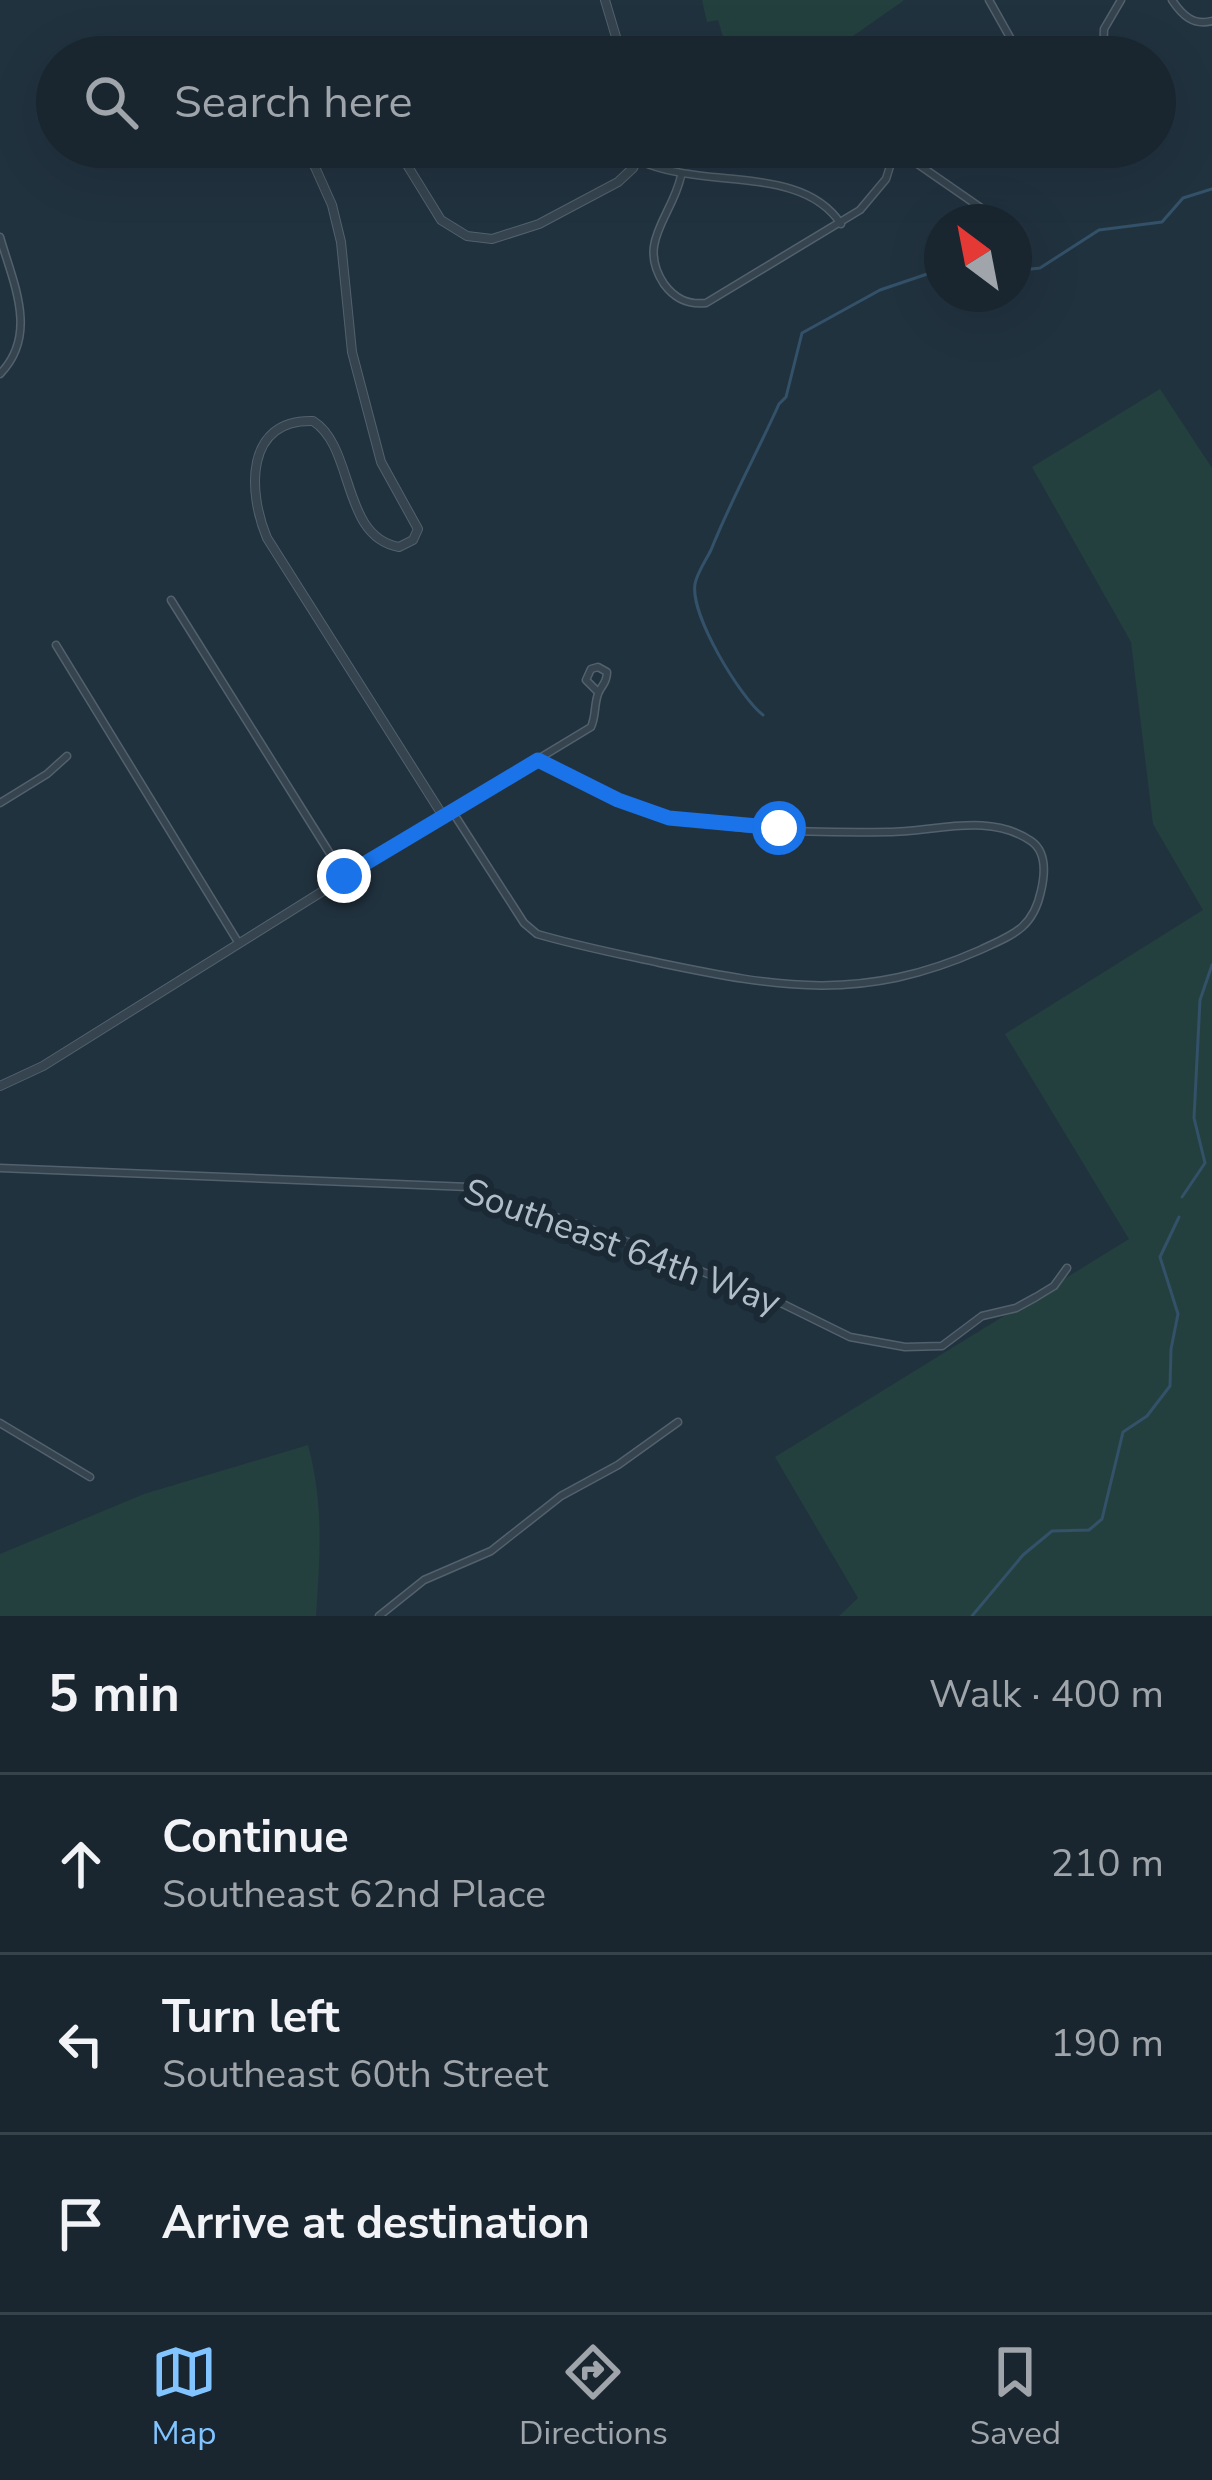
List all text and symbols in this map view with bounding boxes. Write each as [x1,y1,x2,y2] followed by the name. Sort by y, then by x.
[36,36,1176,168] search box
[78,69,144,135] icon: search
[174,72,413,133] text: Search here
[924,204,1032,312] north arrow
[752,801,806,855] route start
[317,849,371,903] route end
[457,1167,787,1327] street label: Southeast 64th Way
[48,1659,180,1729] text: 5 min
[929,1668,1164,1721] text: Walk · 400 m
[162,1807,349,1868] text: Continue
[48,1831,114,1897] icon: ahead
[1050,1837,1164,1890] text: 210 m
[162,1868,546,1921] text: Southeast 62nd Place
[162,1987,340,2048] text: Turn left
[48,2011,114,2077] icon: left
[1050,2017,1164,2070] text: 190 m
[162,2048,548,2101] text: Southeast 60th Street
[48,2191,114,2257] icon: arrive
[162,2193,590,2254] text: Arrive at destination
[151,2339,217,2456] tab: Map
[519,2339,668,2456] tab: Directions
[970,2339,1061,2456] tab: Saved

